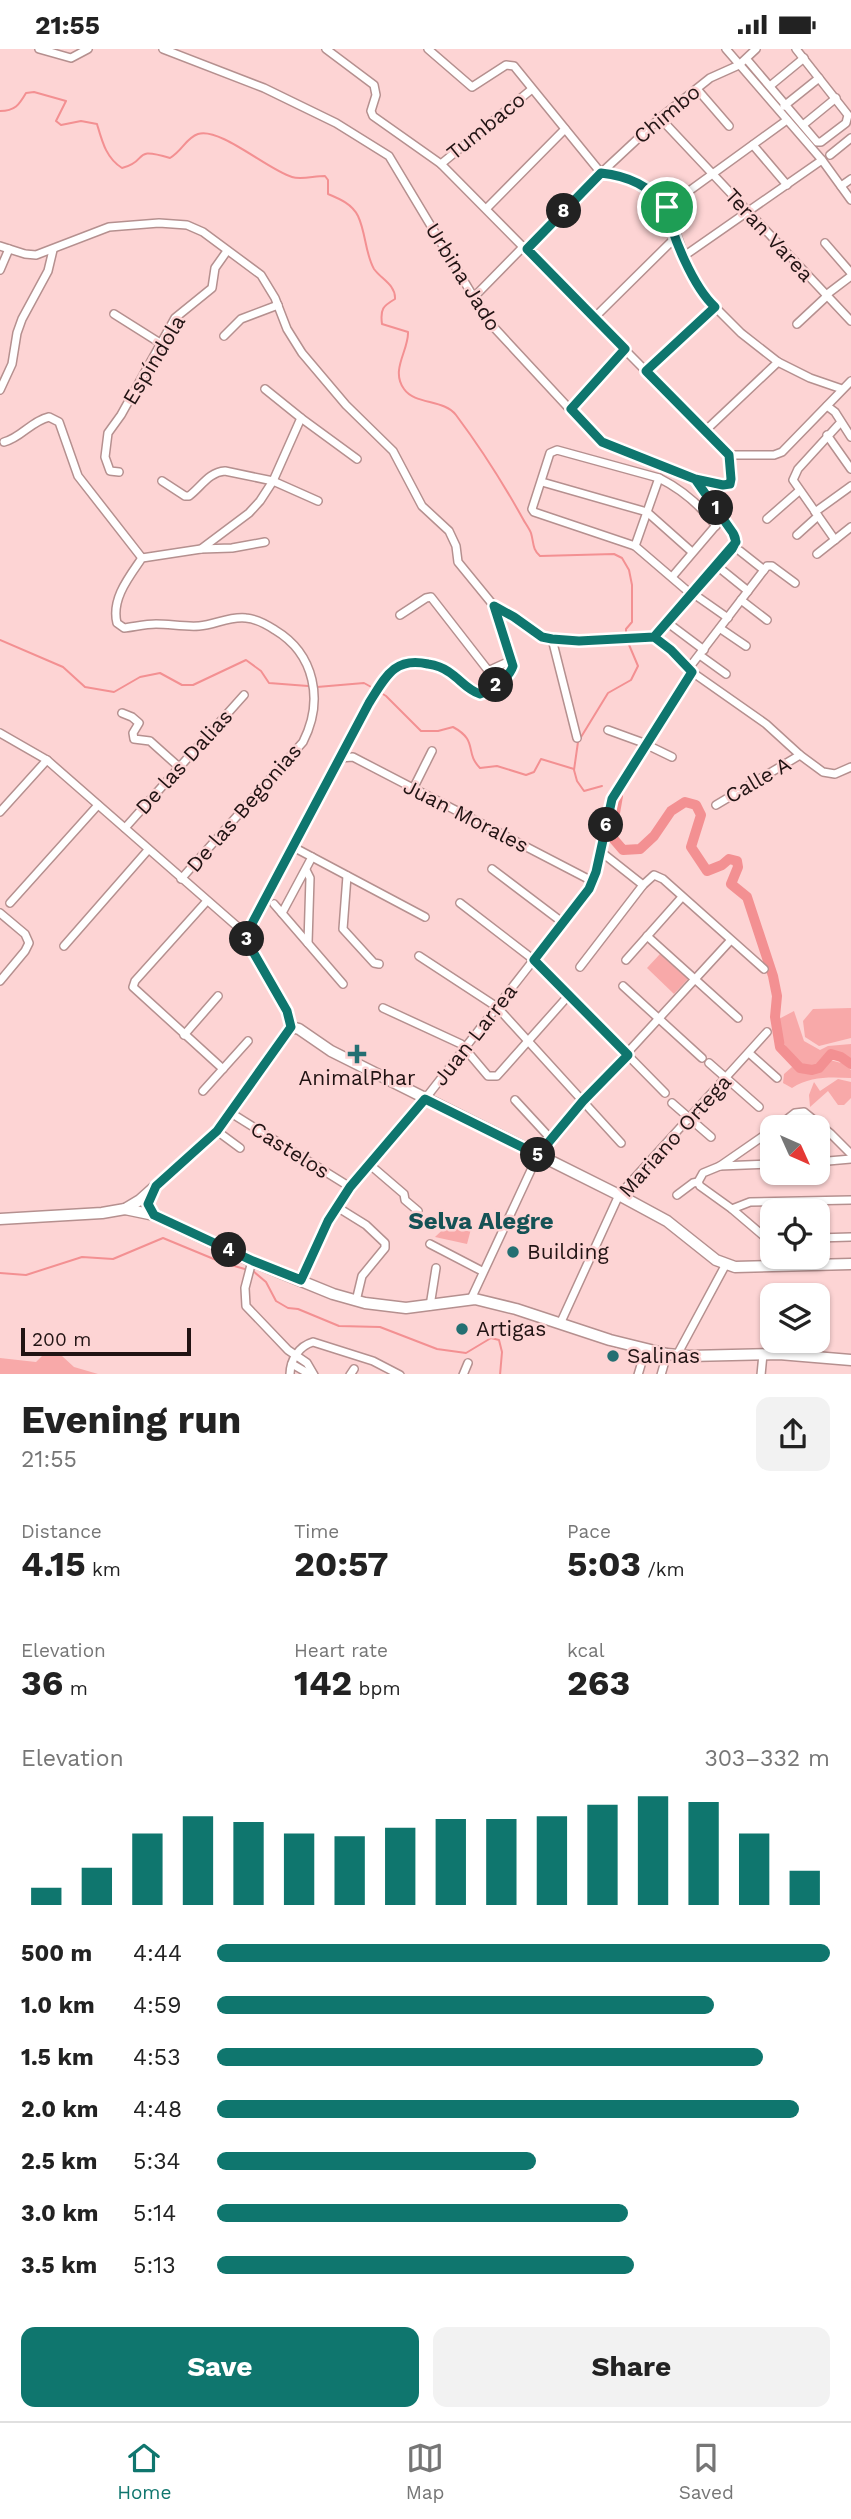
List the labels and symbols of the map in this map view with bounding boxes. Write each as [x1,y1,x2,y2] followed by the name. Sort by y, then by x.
[628,79,705,149] street label: Chimbo
[441,86,530,165] street label: Tumbaco
[637,177,697,237] pin
[720,183,819,287] street label: Teran Varea
[546,193,582,229] pin: 8
[420,218,506,335] street label: Urbina Jado
[117,310,190,409] street label: Espíndola
[698,491,734,525] pin: 1
[478,667,514,703] pin: 2
[130,704,237,819] street label: De las Dalias
[181,738,306,877] street label: De las Begonias
[721,751,795,808] street label: Calle A
[400,773,533,858] street label: Juan Morales
[588,807,624,843] pin: 6
[230,921,264,957] pin: 3
[427,979,522,1090] street label: Juan Larrea
[349,1046,365,1062] marker: AnimalPhar
[298,1065,416,1090] place label: AnimalPhar
[613,1069,736,1202] street label: Mariano Ortega
[760,1115,830,1185] north arrow
[246,1116,334,1184] street label: Castelos
[520,1137,556,1173] pin: 5
[408,1207,554,1235] district label: Selva Alegre
[212,1233,246,1267] pin: 4
[527,1239,609,1264] place label: Building
[505,1244,521,1260] marker: Building
[476,1316,546,1341] place label: Artigas
[454,1321,470,1337] marker: Artigas
[21,1325,191,1357] scale bar
[627,1343,700,1368] place label: Salinas
[605,1348,621,1364] marker: Salinas

